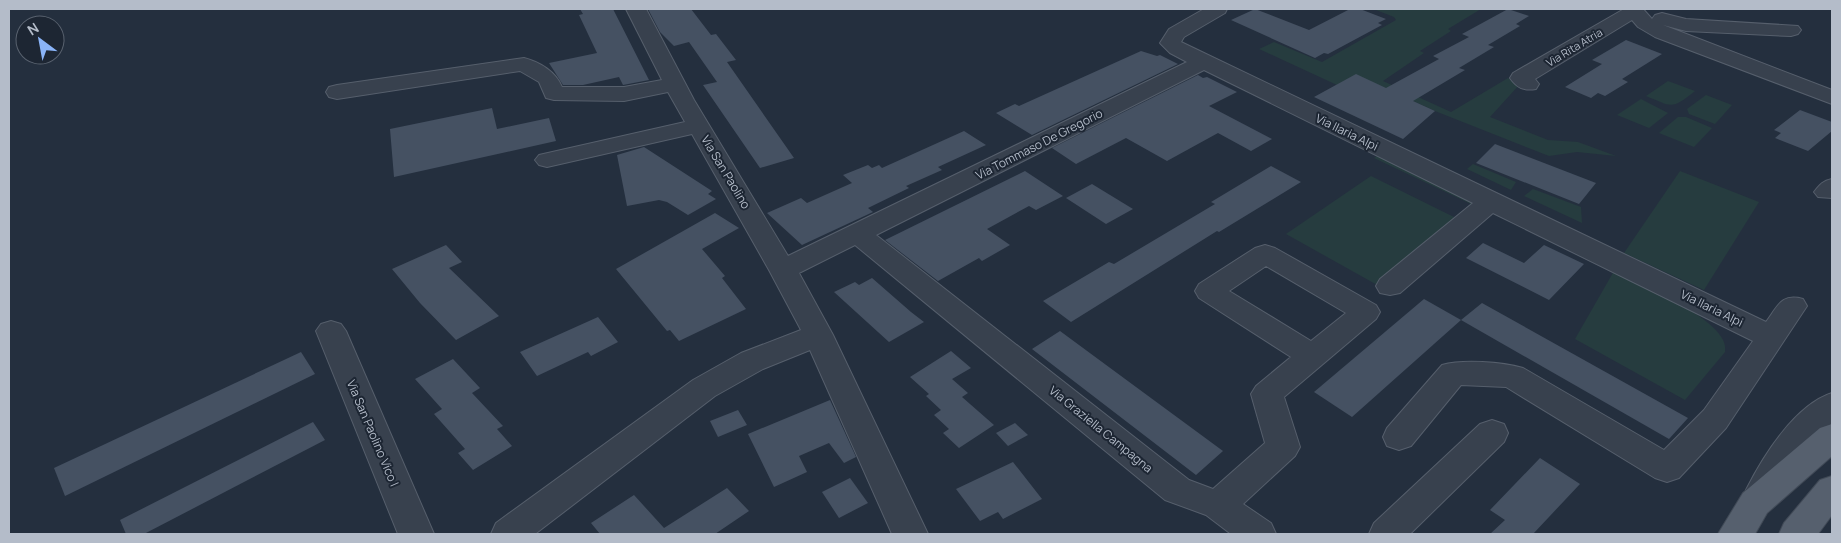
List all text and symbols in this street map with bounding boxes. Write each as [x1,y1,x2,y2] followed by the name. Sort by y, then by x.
[15,15,65,65] north arrow
[24,18,42,39] text: N
[1543,24,1605,70] street label: Via Rita Atria
[973,105,1105,183] street label: Via Tommaso De Gregorio
[1313,110,1381,154] street label: Via Ilaria Alpi
[697,132,755,212] street label: Via San Paolino
[1678,286,1746,330] street label: Via Ilaria Alpi
[343,377,403,489] street label: Via San Paolino Vico I
[1046,382,1156,476] street label: Via Graziella Campagna

